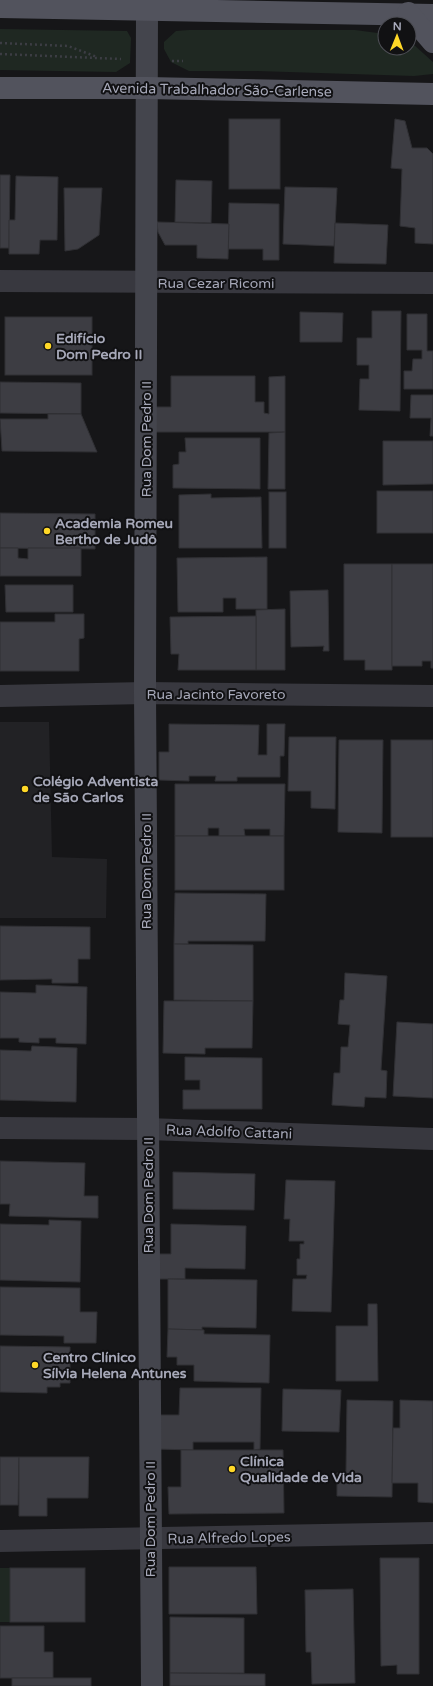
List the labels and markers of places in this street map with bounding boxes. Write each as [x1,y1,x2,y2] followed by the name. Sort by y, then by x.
[56,330,143,363] place label: Edifício Dom Pedro II
[43,341,53,351] marker: Edifício Dom Pedro II
[55,515,173,548] place label: Academia Romeu Bertho de Judô
[42,526,52,536] marker: Academia Romeu Bertho de Judô
[33,773,158,806] place label: Colégio Adventista de São Carlos
[20,784,30,794] marker: Colégio Adventista de São Carlos
[43,1349,187,1382] place label: Centro Clínico Sílvia Helena Antunes
[30,1360,40,1370] marker: Centro Clínico Sílvia Helena Antunes
[240,1453,362,1486] place label: Clínica Qualidade de Vida
[227,1464,237,1474] marker: Clínica Qualidade de Vida

